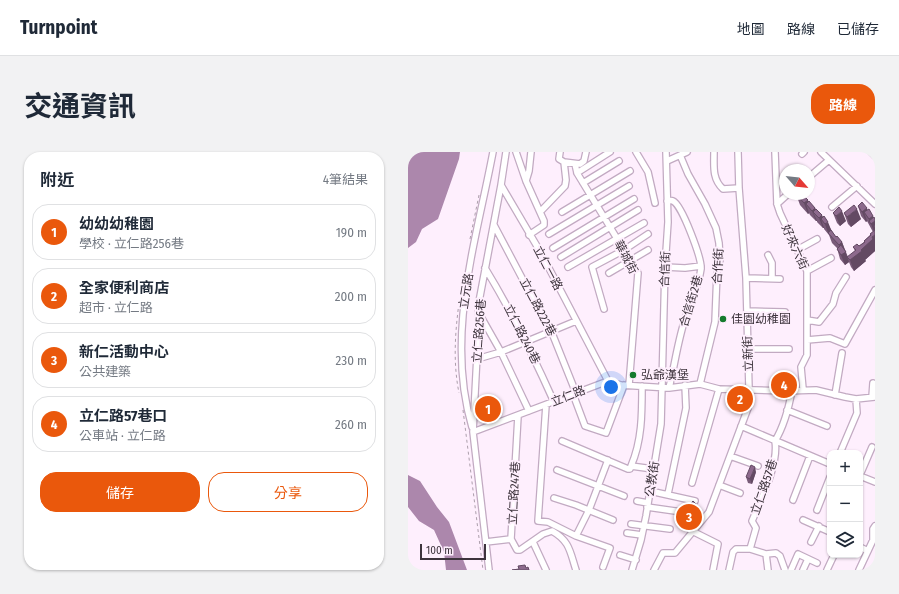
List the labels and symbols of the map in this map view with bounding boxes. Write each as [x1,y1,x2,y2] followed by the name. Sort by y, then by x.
[779,164,815,200] north arrow
[779,222,811,272] street label: 好來六街
[611,238,641,276] street label: 華城街
[531,244,565,292] street label: 立仁一路
[710,248,726,284] street label: 合作街
[657,251,673,287] street label: 合信街
[456,272,476,310] street label: 立元路
[677,273,705,329] street label: 合信街2巷
[517,276,559,338] street label: 立仁路222巷
[470,298,488,364] street label: 立仁路256巷
[501,302,543,366] street label: 立仁路240巷
[731,312,791,326] place label: 佳園幼稚園
[718,314,728,324] marker: 佳園幼稚園
[740,336,756,372] street label: 立新街
[641,368,689,382] place label: 弘爺漢堡
[628,370,638,380] marker: 弘爺漢堡
[771,370,797,400] pin: 4
[601,377,621,397] your location
[549,383,587,409] street label: 立仁路
[727,384,753,414] pin: 2
[475,394,501,424] pin: 1
[748,457,780,517] street label: 立仁路57巷
[642,460,662,498] street label: 公教街
[505,461,523,525] street label: 立仁路247巷
[676,502,702,532] pin: 3
[420,542,486,561] scale bar

